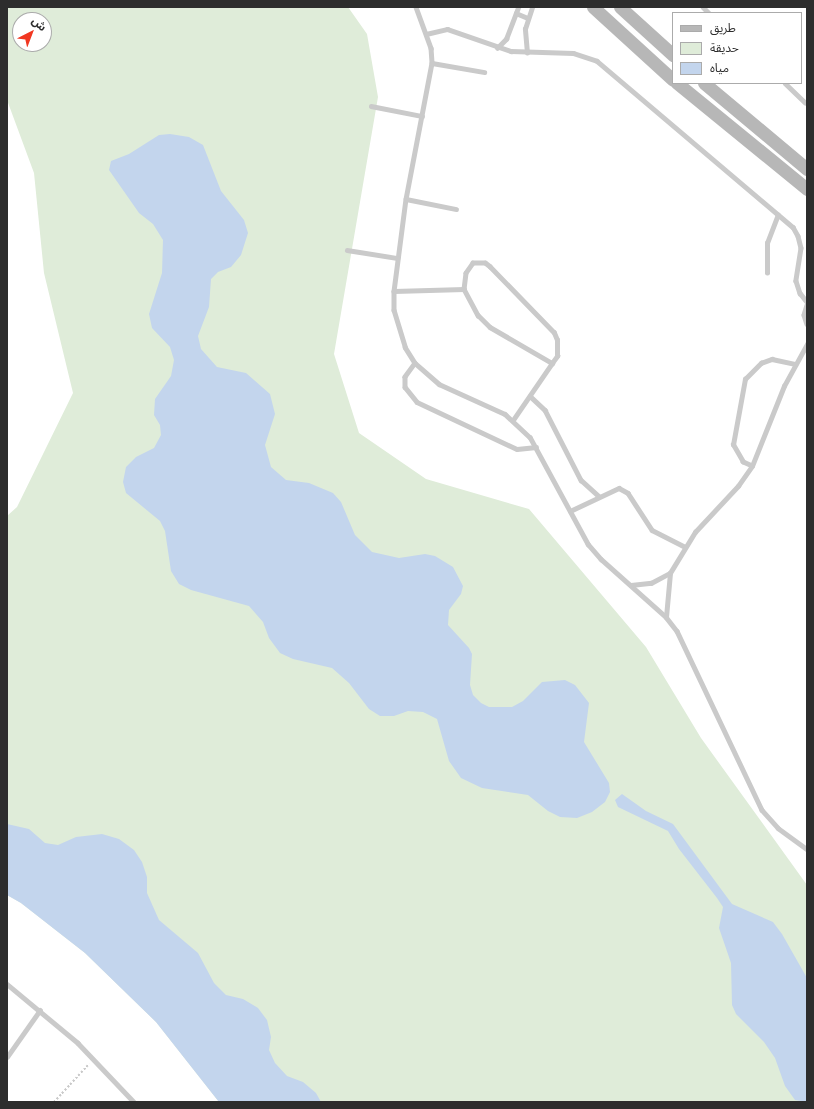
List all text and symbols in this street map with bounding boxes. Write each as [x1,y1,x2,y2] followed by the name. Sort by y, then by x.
[12,12,52,52] north arrow
[672,12,802,84] legend
[30,14,49,33] text: ش
[710,21,736,35] text: طريق
[710,41,739,55] text: حديقة
[710,61,729,75] text: مياه

